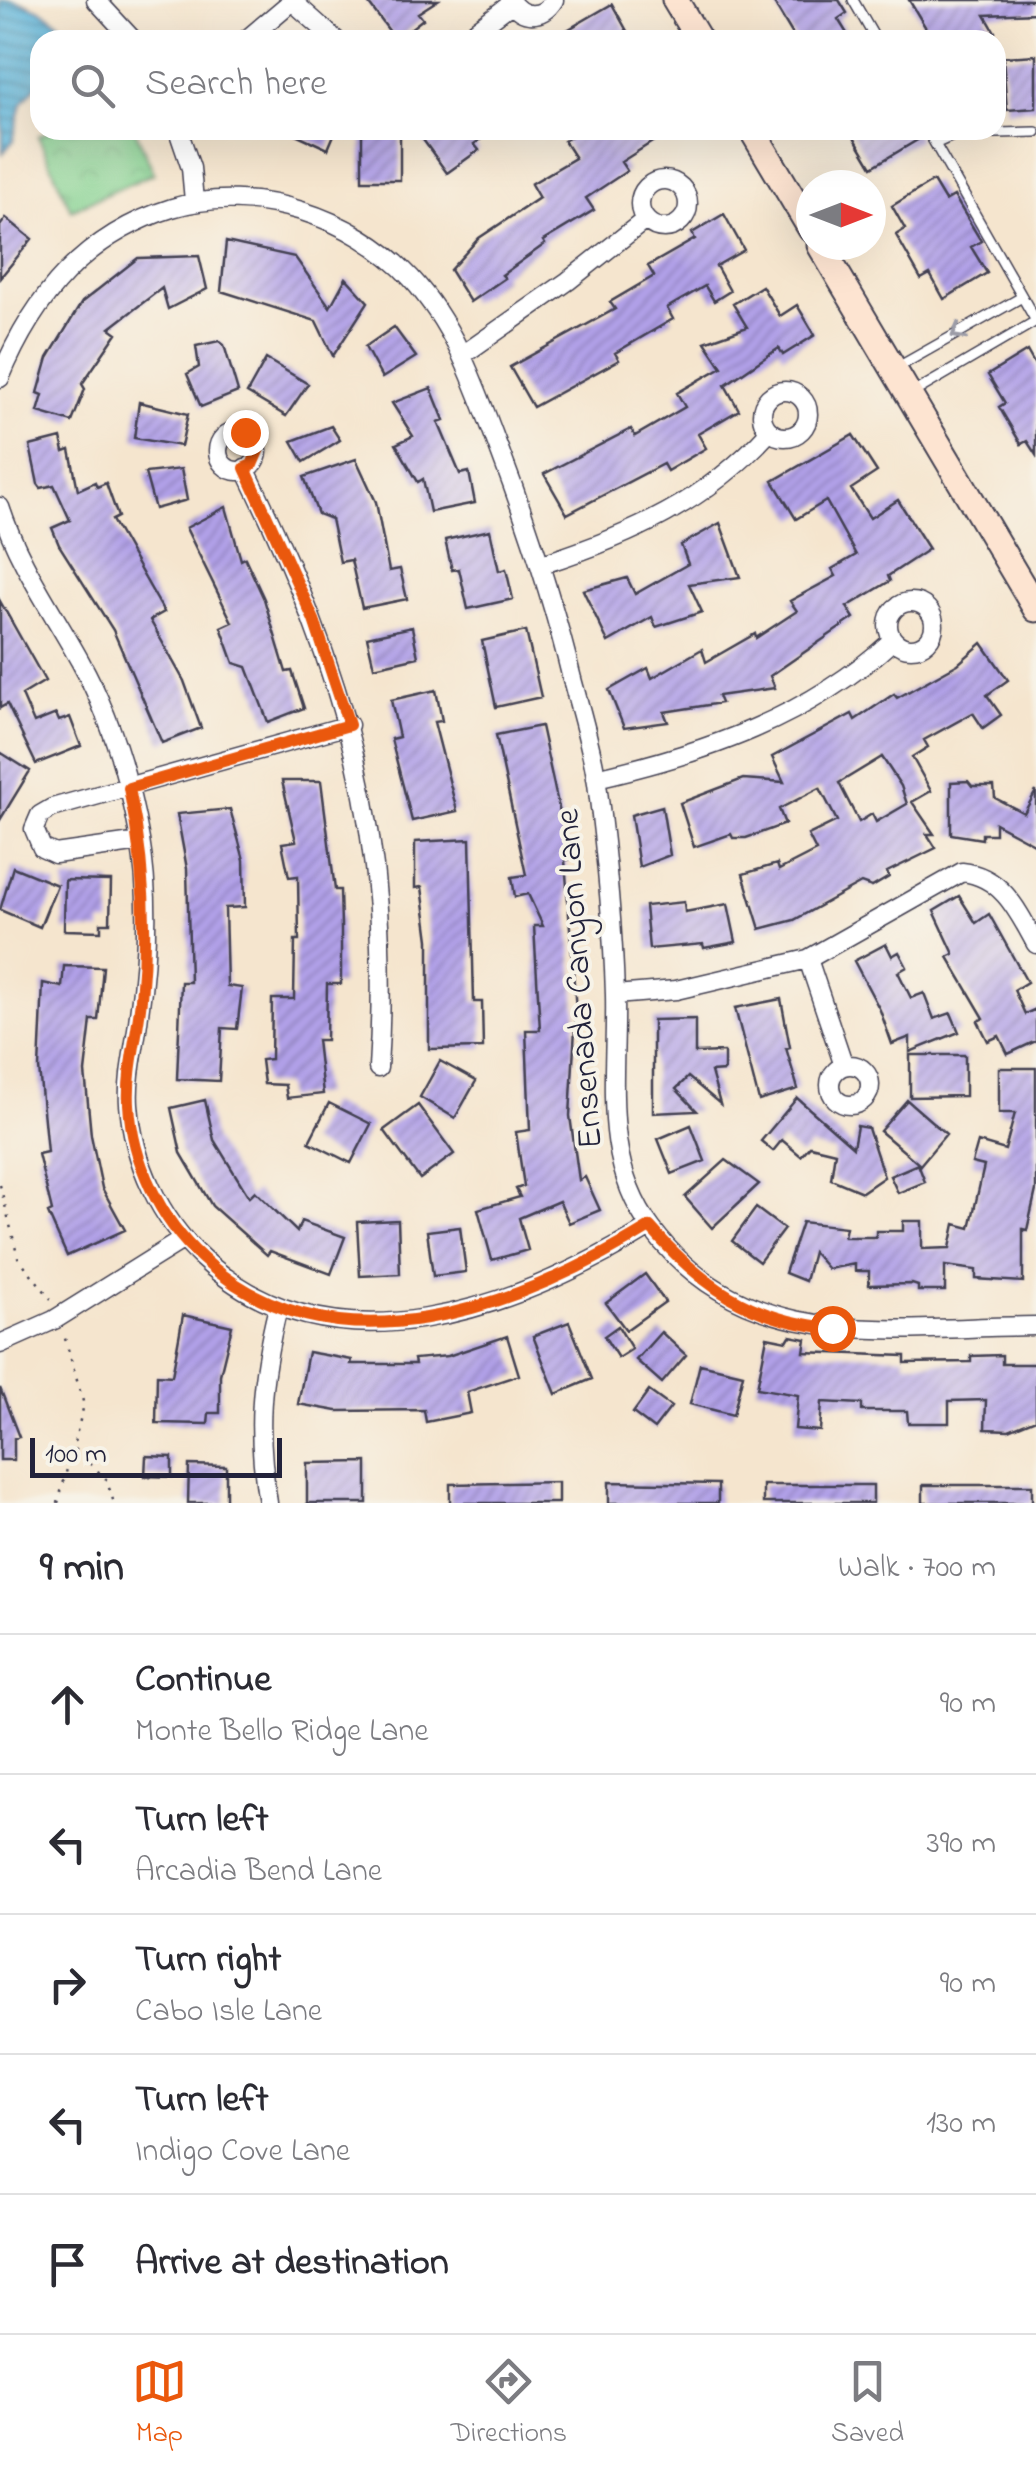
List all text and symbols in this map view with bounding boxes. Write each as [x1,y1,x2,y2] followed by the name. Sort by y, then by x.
[30,30,1006,140] search box
[145,57,327,113] text: Search here
[65,58,120,113] icon: search
[796,170,886,260] north arrow
[951,320,969,340] one-way arrow
[223,410,269,456] route end
[543,807,618,1150] street label: Ensenada Canyon Lane
[810,1306,856,1352] route start
[30,1433,282,1478] scale bar
[45,1435,107,1476] text: 100 m
[40,1538,124,1599] text: 9 min
[838,1545,996,1592] text: Walk · 700 m
[135,1653,271,1709] text: Continue
[40,1677,95,1732] icon: ahead
[940,1681,996,1728] text: 90 m
[135,1709,429,1756] text: Monte Bello Ridge Lane
[135,1793,268,1849] text: Turn left
[40,1817,95,1872] icon: left
[926,1821,996,1868] text: 390 m
[135,1849,382,1896] text: Arcadia Bend Lane
[135,1933,281,1989] text: Turn right
[40,1957,95,2012] icon: right
[940,1961,996,2008] text: 90 m
[135,1989,322,2036] text: Cabo Isle Lane
[135,2073,268,2129] text: Turn left
[40,2097,95,2152] icon: left
[926,2101,996,2148] text: 130 m
[135,2129,350,2176] text: Indigo Cove Lane
[135,2236,449,2292] text: Arrive at destination
[40,2237,95,2292] icon: arrive
[132,2354,187,2455] tab: Map
[451,2354,567,2455] tab: Directions
[831,2354,904,2455] tab: Saved

